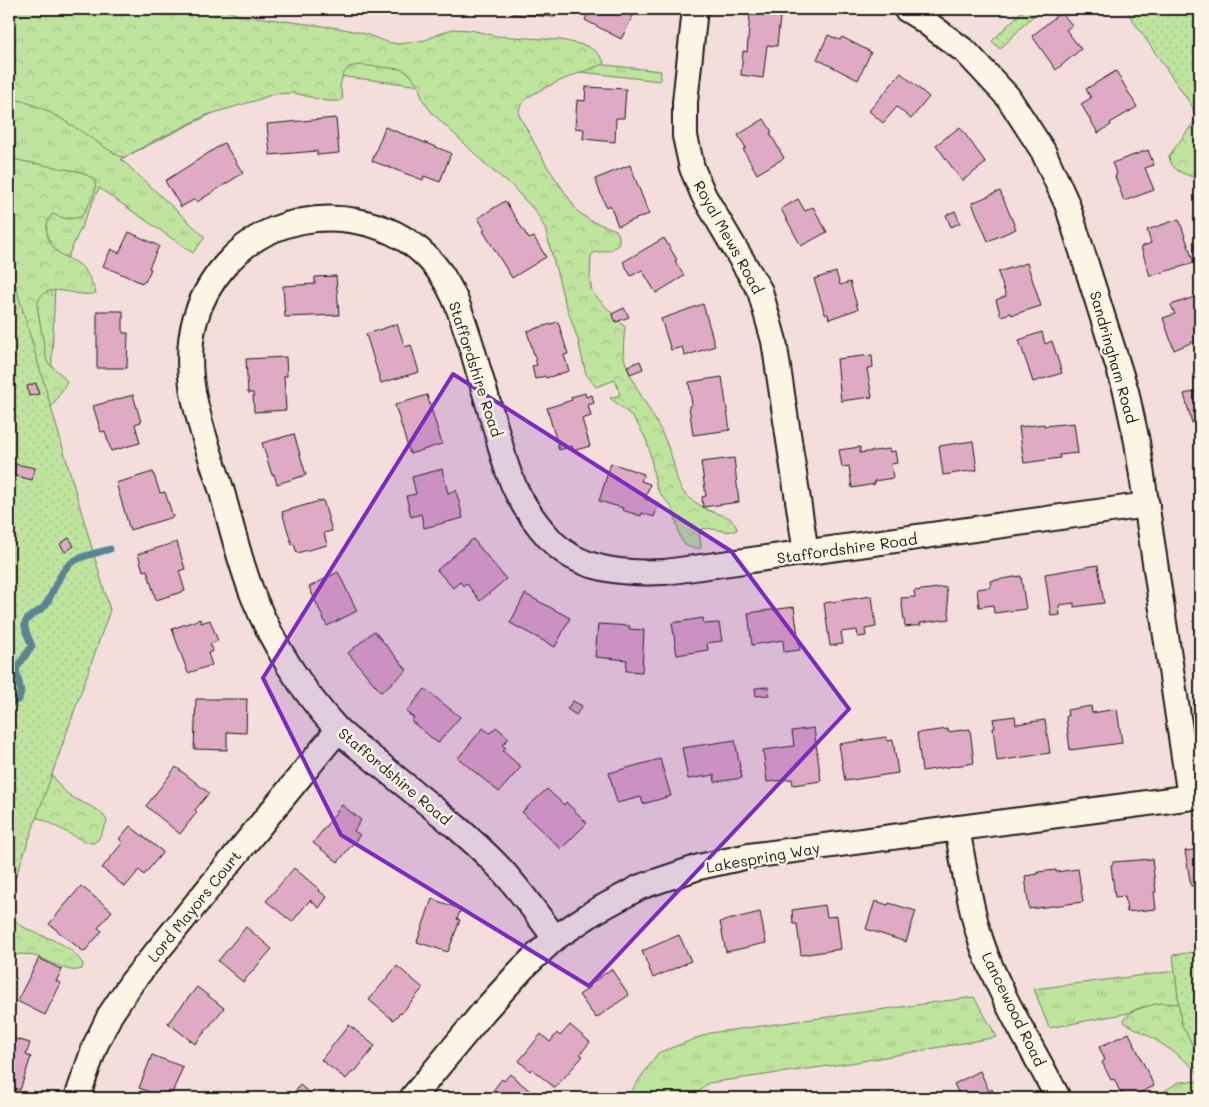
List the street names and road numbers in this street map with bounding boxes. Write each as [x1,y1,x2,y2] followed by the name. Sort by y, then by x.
[690,177,768,297] street label: Royal Mews Road
[1086,289,1142,425] street label: Sandringham Road
[445,299,507,439] street label: Staffordshire Road
[776,528,918,568] street label: Staffordshire Road
[334,723,456,829] street label: Staffordshire Road
[704,837,822,877] street label: Lakespring Way
[143,846,245,966] street label: Lord Mayors Court
[978,949,1050,1069] street label: Lancewood Road

